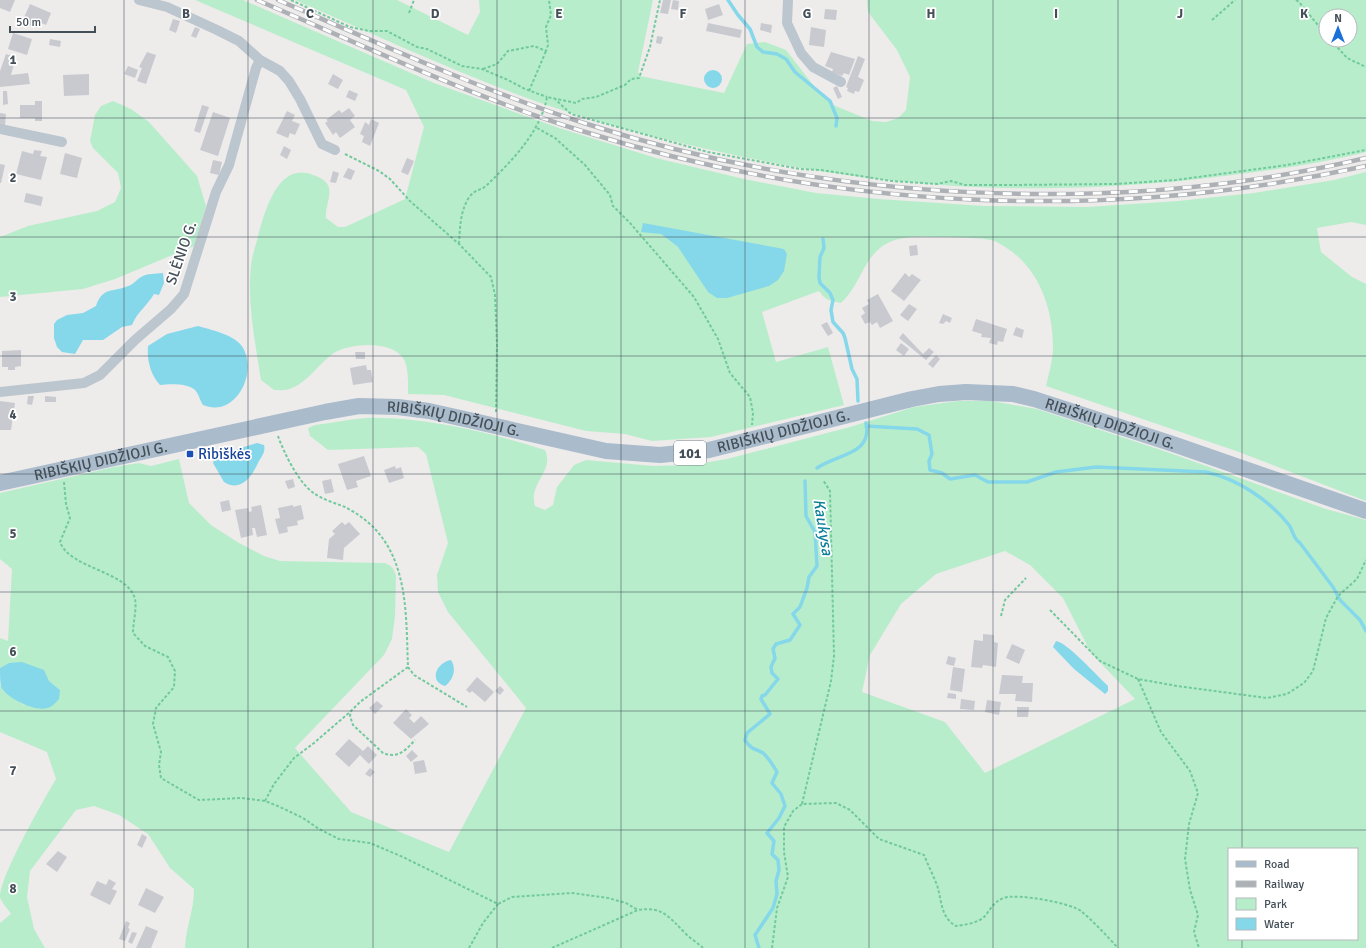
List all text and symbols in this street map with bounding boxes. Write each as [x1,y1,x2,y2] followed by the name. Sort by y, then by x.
[182,6,190,22] text: B
[306,6,314,22] text: C
[431,6,440,22] text: D
[555,6,563,22] text: E
[680,6,687,22] text: F
[803,6,811,22] text: G
[927,6,935,22] text: H
[1054,6,1058,22] text: I
[1177,6,1183,22] text: J
[1300,6,1308,22] text: K
[10,8,95,34] scale bar
[1318,8,1358,48] north arrow
[1334,12,1342,25] text: N
[16,15,41,30] text: 50 m
[9,52,17,68] text: 1
[9,170,17,186] text: 2
[162,219,200,287] street label: SLĖNIO G.
[9,289,17,305] text: 3
[1043,394,1178,453] street label: RIBIŠKIŲ DIDŽIOJI G.
[387,398,522,440] street label: RIBIŠKIŲ DIDŽIOJI G.
[715,406,852,457] street label: RIBIŠKIŲ DIDŽIOJI G.
[9,407,17,423] text: 4
[32,438,169,484] street label: RIBIŠKIŲ DIDŽIOJI G.
[674,441,706,465] road number: 101
[198,445,251,463] place label: Ribiškės
[185,449,195,459] marker: Ribiškės
[809,497,837,558] water label: Kaukysa
[9,526,17,542] text: 5
[9,644,17,660] text: 6
[9,763,17,779] text: 7
[1228,848,1358,940] legend
[1264,857,1290,872] text: Road
[1264,877,1304,892] text: Railway
[9,881,17,897] text: 8
[1264,897,1287,912] text: Park
[1264,917,1295,932] text: Water

